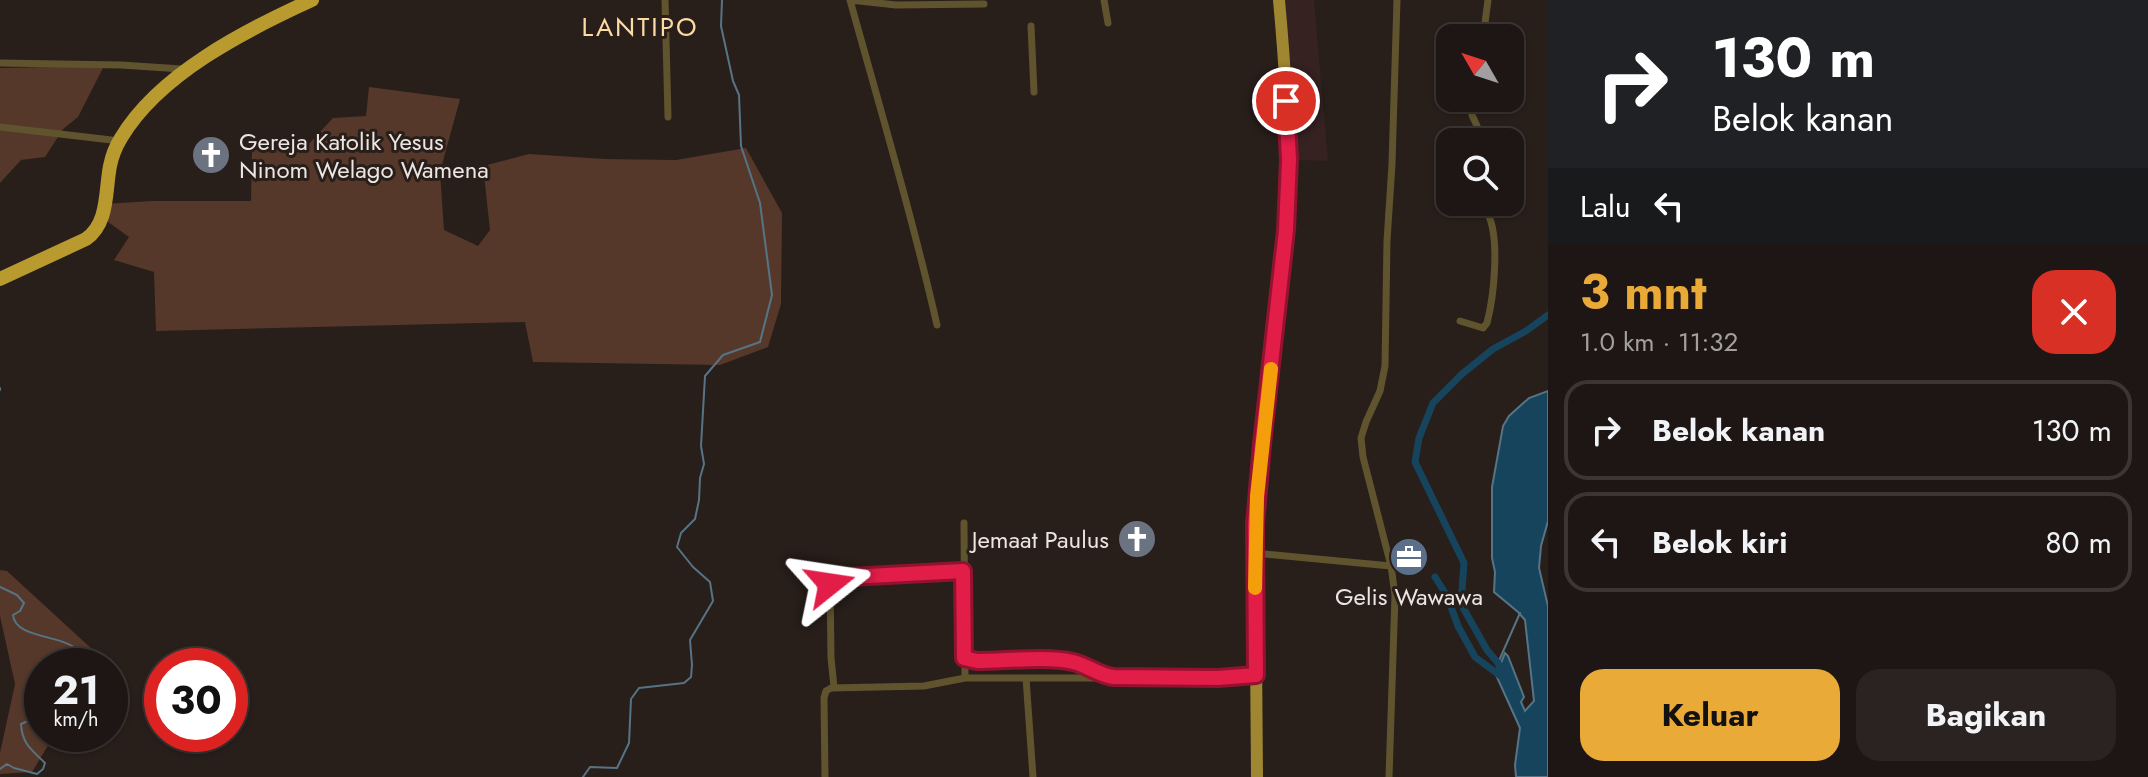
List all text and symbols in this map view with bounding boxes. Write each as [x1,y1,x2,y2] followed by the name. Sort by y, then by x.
[581,8,699,46] district label: LANTIPO
[1712,17,1875,98] text: 130 m
[1436,24,1524,112] north arrow
[1436,24,1524,216] map controls
[1580,32,1684,136] icon: right
[1252,67,1320,135] pin
[1264,79,1308,123] icon: arrive
[1712,92,1893,144] text: Belok kanan
[239,124,489,187] place label: Gereja Katolik Yesus Ninom Welago Wamena
[1436,128,1524,216] button: search
[190,134,232,176] church icon: Gereja Katolik Yesus Ninom Welago Wamena
[1647,184,1691,228] icon: left
[1580,185,1631,228] text: Lalu
[1580,258,1706,327] text: 3 mnt
[2032,270,2116,354] button: close
[1580,323,1738,361] text: 1.0 km · 11:32
[1584,408,1628,452] icon: right
[1652,409,1825,452] text: Belok kanan
[2032,409,2112,452] text: 130 m
[1116,518,1158,560] church icon: Jemaat Paulus
[1584,520,1628,564] icon: left
[1652,521,1787,564] text: Belok kiri
[2045,521,2112,564] text: 80 m
[969,522,1109,557] place label: Jemaat Paulus
[1388,536,1430,578] office icon: Gelis Wawawa
[788,542,872,626] position arrow
[1335,579,1483,614] place label: Gelis Wawawa
[144,648,248,752] speed limit sign: 30
[53,661,99,719] text: 21
[1580,669,1840,761] button: Keluar
[1856,669,2116,761] button: Bagikan
[53,705,99,734] text: km/h

